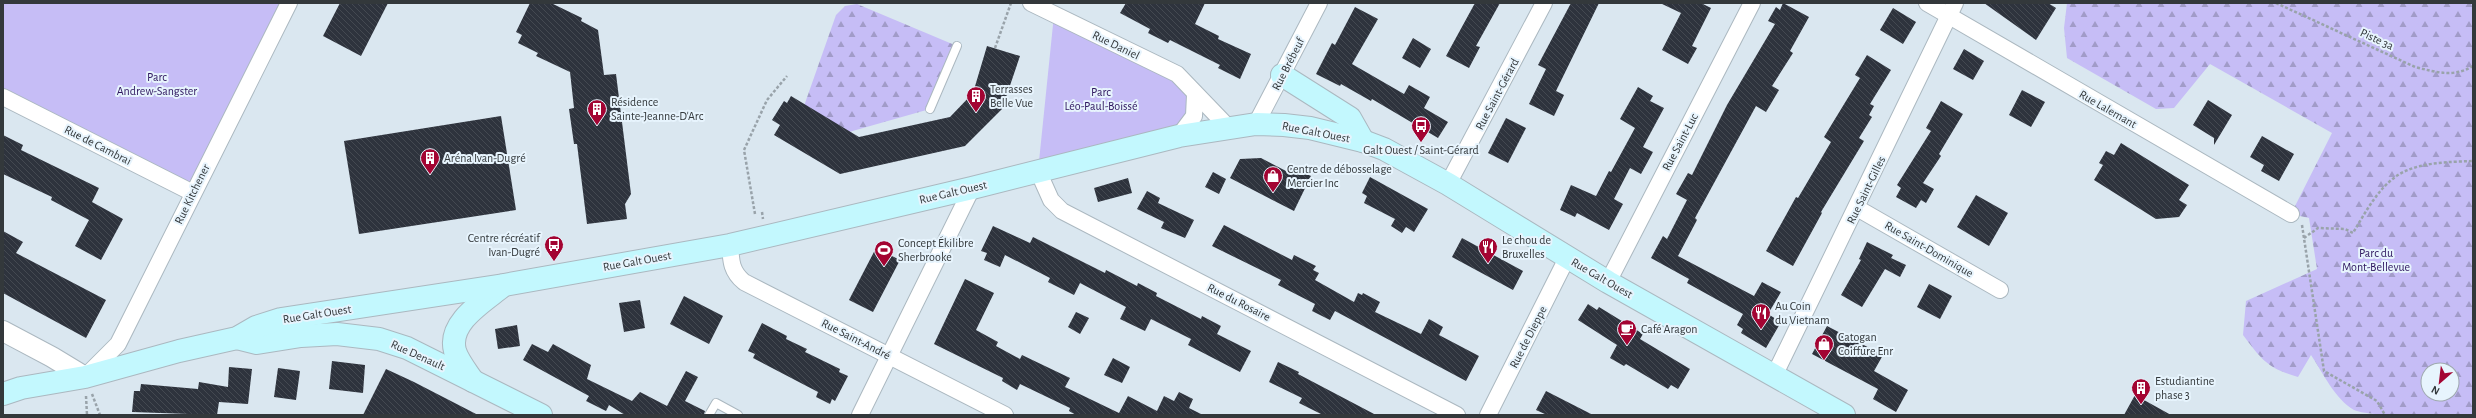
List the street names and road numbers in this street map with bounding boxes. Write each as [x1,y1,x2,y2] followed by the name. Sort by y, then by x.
[2358,26,2396,52] street label: Piste 3a
[1091,28,1141,62] street label: Rue Daniel
[1270,35,1307,92] street label: Rue Brébeuf
[1473,56,1521,132] street label: Rue Saint-Gérard
[2077,88,2139,130] street label: Rue Lalemant
[1660,111,1700,173] street label: Rue Saint-Luc
[1281,120,1351,145] street label: Rue Galt Ouest
[63,123,133,167] street label: Rue de Cambrai
[1845,154,1887,226] street label: Rue Saint-Gilles
[172,162,212,226] street label: Rue Kitchener
[918,178,988,206] street label: Rue Galt Ouest
[1883,219,1975,279] street label: Rue Saint-Dominique
[602,249,672,273] street label: Rue Galt Ouest
[1569,256,1635,301] street label: Rue Galt Ouest
[1206,281,1272,323] street label: Rue du Rosaire
[282,303,352,325] street label: Rue Galt Ouest
[1507,304,1549,370] street label: Rue de Dieppe
[820,317,892,361] street label: Rue Saint-André
[389,338,447,372] street label: Rue Denault

